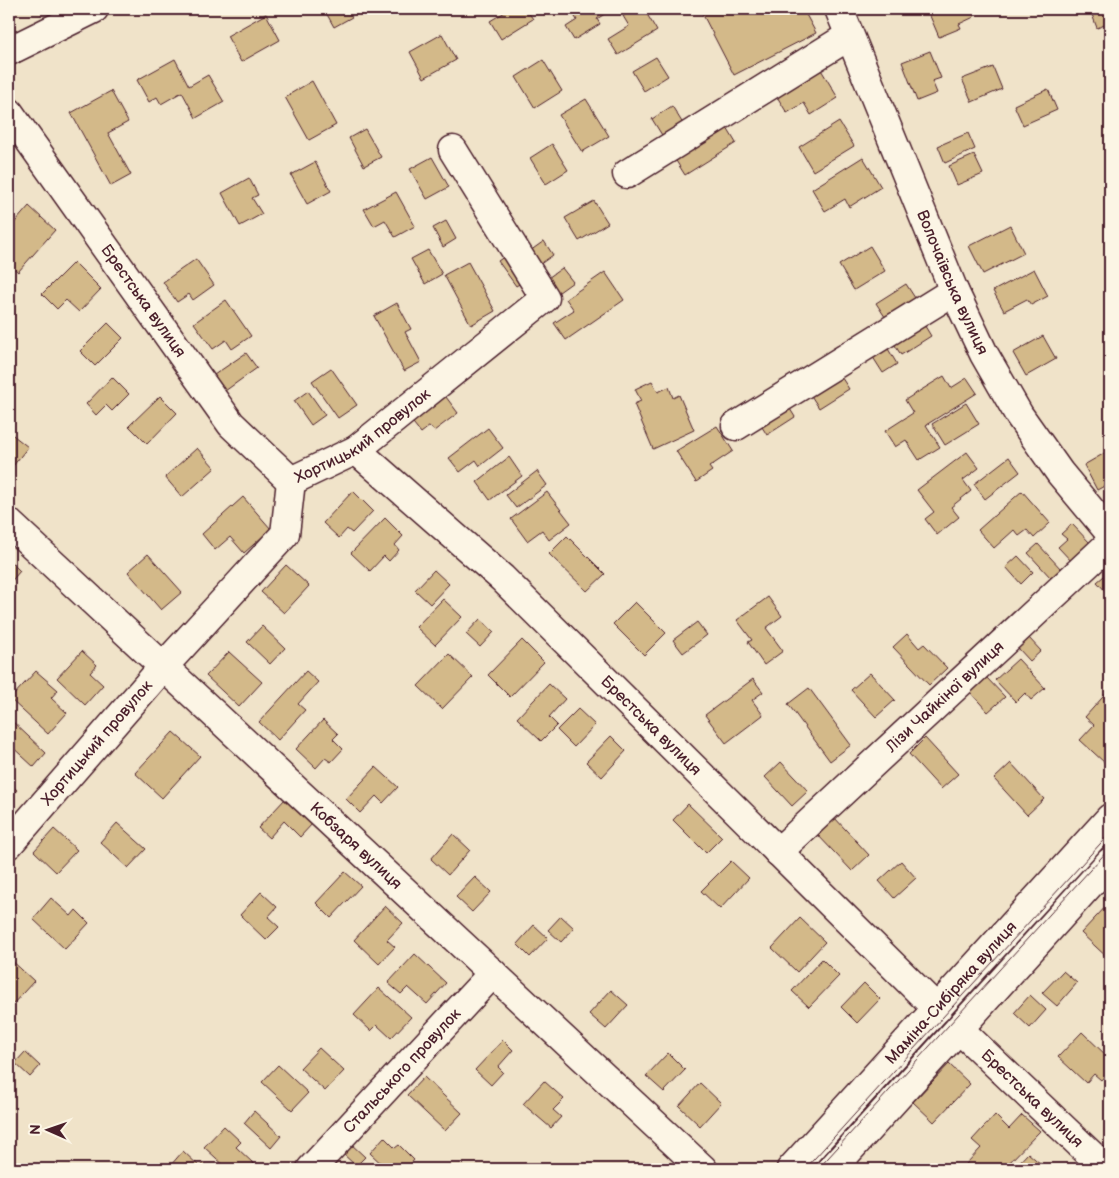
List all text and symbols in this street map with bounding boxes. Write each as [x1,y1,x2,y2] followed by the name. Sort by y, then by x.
[913,207,992,358] street label: Волочаївська вулиця
[97,241,190,361] street label: Брестська вулиця
[292,384,435,487] street label: Хортицький провулок
[881,637,1008,757] street label: Лізи Чайкіної вулиця
[597,672,705,780] street label: Брестська вулиця
[37,676,157,809] street label: Хортицький провулок
[306,798,406,894] street label: Кобзаря вулиця
[881,917,1021,1068] street label: Маміна-Сибіряка вулиця
[339,1004,465,1137] street label: Стальського провулок
[977,1046,1087,1152] street label: Брестська вулиця
[22,1106,72,1156] north arrow
[27,1124,44,1135] text: N

